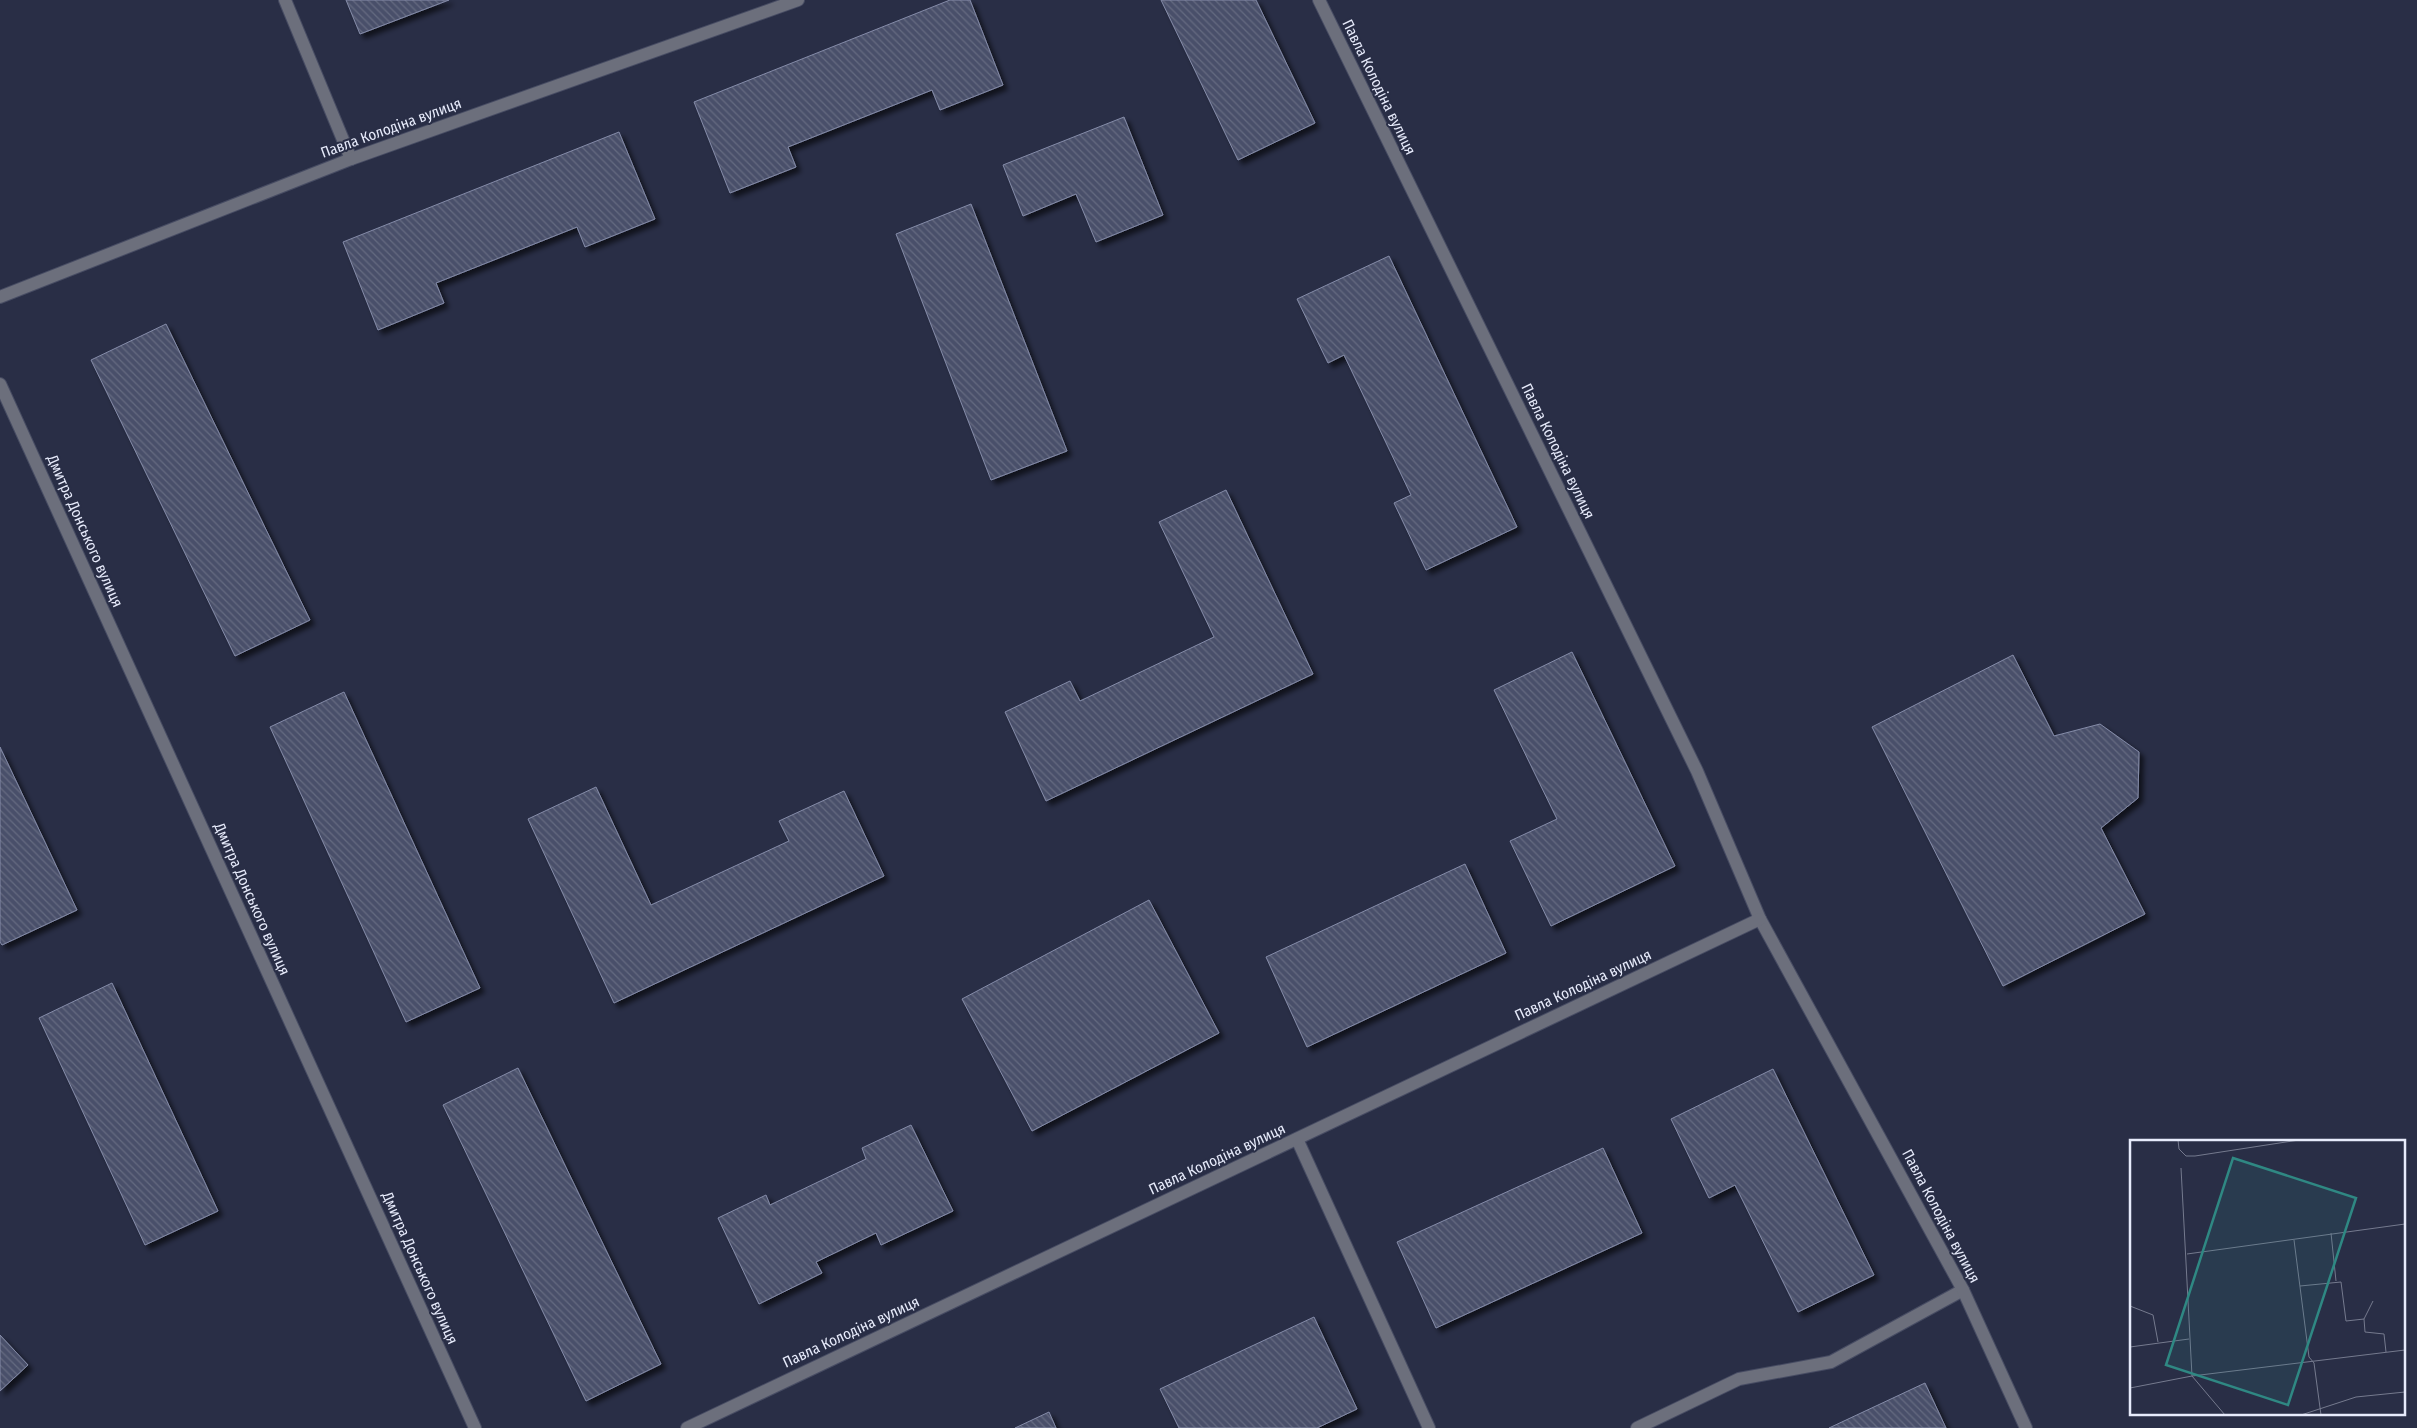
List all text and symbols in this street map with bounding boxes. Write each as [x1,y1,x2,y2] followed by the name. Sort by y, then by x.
[1338,16,1420,158] street label: Павла Колодіна вулиця
[318,94,464,162] street label: Павла Колодіна вулиця
[1517,380,1599,522] street label: Павла Колодіна вулиця
[43,451,127,610] street label: Дмитра Донського вулиця
[210,819,294,978] street label: Дмитра Донського вулиця
[1512,945,1654,1025] street label: Павла Колодіна вулиця
[1146,1119,1288,1199] street label: Павла Колодіна вулиця
[2130,1140,2404,1416] inset map
[1898,1146,1984,1286] street label: Павла Колодіна вулиця
[378,1188,462,1347] street label: Дмитра Донського вулиця
[780,1292,922,1372] street label: Павла Колодіна вулиця

